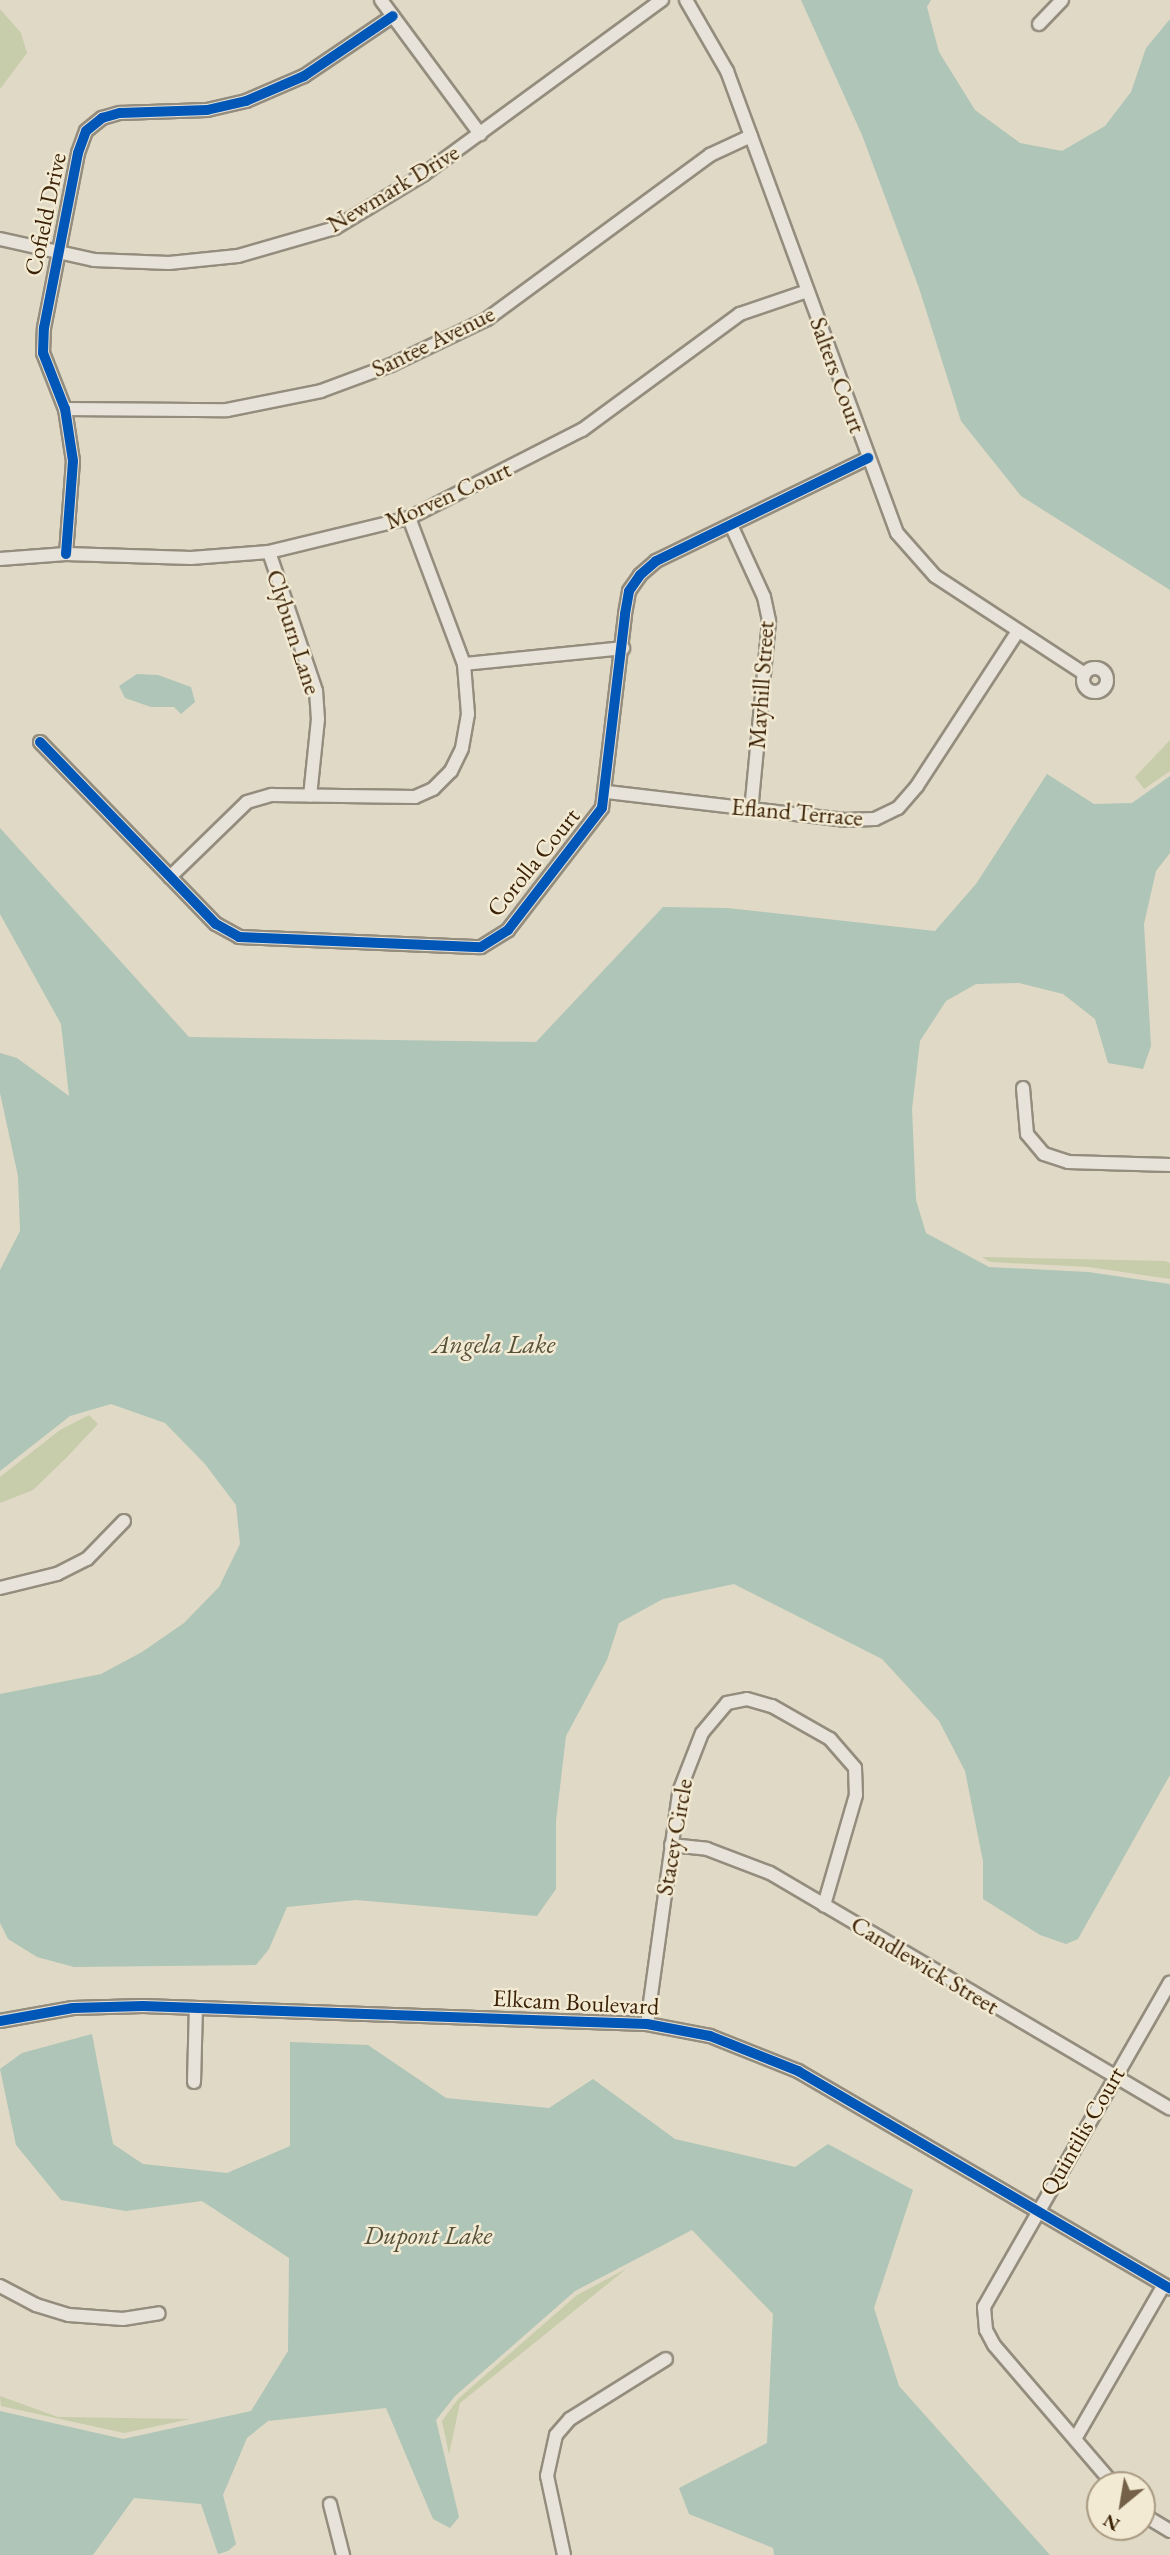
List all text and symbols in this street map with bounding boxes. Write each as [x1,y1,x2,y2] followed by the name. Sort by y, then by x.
[322,137,464,239] street label: Newmark Drive
[18,150,72,278] street label: Cofield Drive
[367,299,499,383] street label: Santee Avenue
[804,313,872,437] street label: Salters Court
[381,454,515,536] street label: Morven Court
[260,566,328,698] street label: Clyburn Lane
[742,620,780,750] street label: Mayhill Street
[730,792,864,832] street label: Efland Terrace
[480,802,586,922] street label: Corolla Court
[433,1329,555,1361] water label: Angela Lake
[650,1776,698,1898] street label: Stacey Circle
[846,1910,1004,2020] street label: Candlewick Street
[492,1983,660,2021] street label: Elkcam Boulevard
[1033,2061,1131,2201] street label: Quintilis Court
[364,2220,492,2252] water label: Dupont Lake
[1086,2471,1156,2541] north arrow
[1098,2508,1124,2538] text: N

